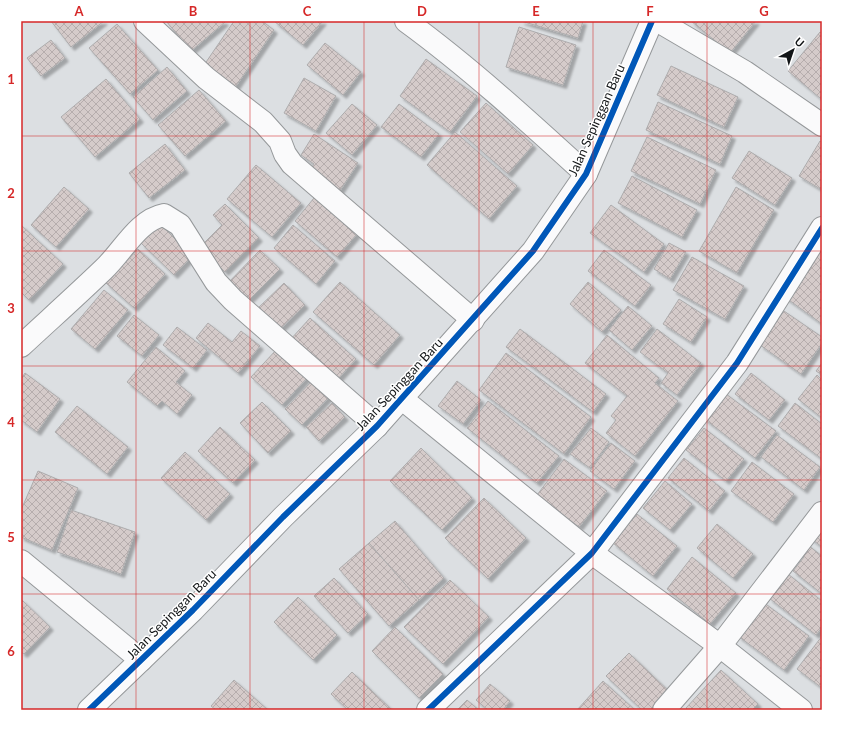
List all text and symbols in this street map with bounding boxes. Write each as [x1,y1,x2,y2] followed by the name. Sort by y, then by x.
[73,3,84,19] text: A
[189,3,198,19] text: B
[303,3,312,19] text: C
[417,3,427,19] text: D
[532,3,540,19] text: E
[646,3,654,19] text: F
[759,3,769,19] text: G
[773,30,813,70] north arrow
[792,34,807,50] text: U
[564,62,628,178] street label: Jalan Sepinggan Baru
[7,71,15,87] text: 1
[7,185,15,201] text: 2
[7,300,15,316] text: 3
[352,334,446,434] street label: Jalan Sepinggan Baru
[7,414,15,430] text: 4
[7,529,15,545] text: 5
[123,566,219,662] street label: Jalan Sepinggan Baru
[7,643,15,659] text: 6

